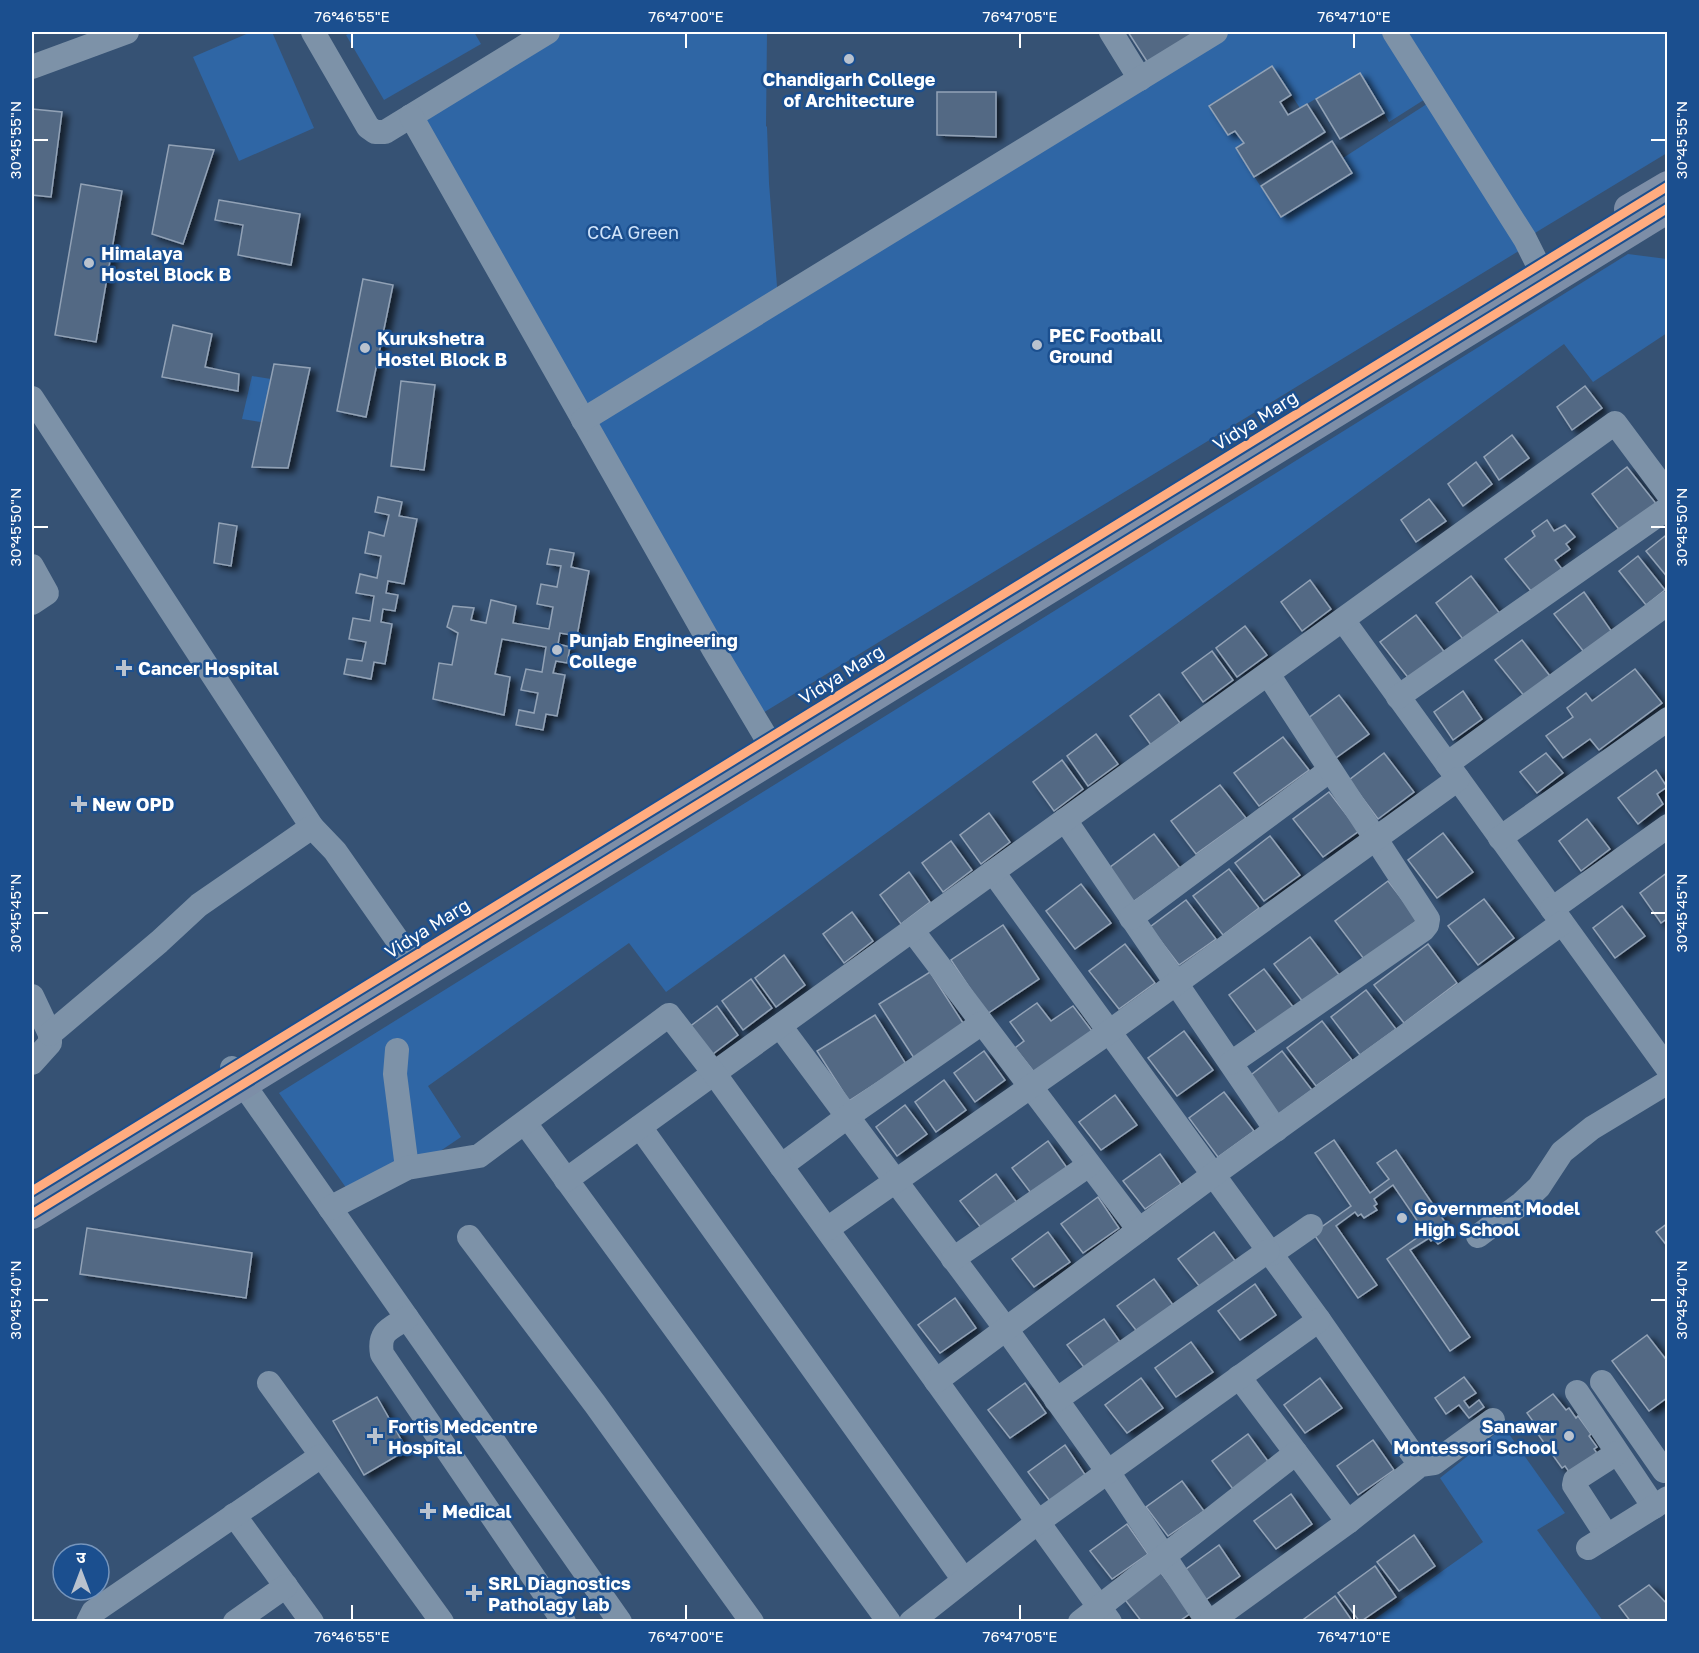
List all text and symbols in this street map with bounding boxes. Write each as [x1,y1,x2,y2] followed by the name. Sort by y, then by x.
[314,7,390,25] text: 76°46'55"E
[648,7,724,25] text: 76°47'00"E
[983,7,1057,25] text: 76°47'05"E
[1317,7,1391,25] text: 76°47'10"E
[842,52,856,66] marker: Chandigarh College of Architecture
[763,68,936,111] place label: Chandigarh College of Architecture
[6,101,24,179] text: 30°45'55"N
[1672,101,1690,179] text: 30°45'55"N
[587,221,679,243] park label: CCA Green
[101,242,232,285] place label: Himalaya Hostel Block B
[82,256,96,270] marker: Himalaya Hostel Block B
[1049,324,1162,367] place label: PEC Football Ground
[377,327,508,370] place label: Kurukshetra Hostel Block B
[1030,338,1044,352] marker: PEC Football Ground
[358,341,372,355] marker: Kurukshetra Hostel Block B
[1209,385,1301,455] street label: Vidya Marg
[6,488,24,566] text: 30°45'50"N
[1672,488,1690,566] text: 30°45'50"N
[569,629,738,672] place label: Punjab Engineering College
[795,639,887,709] street label: Vidya Marg
[550,643,564,657] marker: Punjab Engineering College
[138,657,279,679] place label: Cancer Hospital
[115,659,133,677] marker: Cancer Hospital
[92,793,175,815] place label: New OPD
[70,795,88,813] marker: New OPD
[6,874,24,952] text: 30°45'45"N
[1672,874,1690,952] text: 30°45'45"N
[381,893,473,963] street label: Vidya Marg
[1414,1197,1580,1240] place label: Government Model High School
[1395,1211,1409,1225] marker: Government Model High School
[6,1260,24,1340] text: 30°45'40"N
[1672,1260,1690,1340] text: 30°45'40"N
[388,1415,538,1458] place label: Fortis Medcentre Hospital
[1393,1415,1557,1458] place label: Sanawar Montessori School
[366,1427,384,1445] marker: Fortis Medcentre Hospital
[1562,1429,1576,1443] marker: Sanawar Montessori School
[442,1500,511,1522] place label: Medical
[419,1502,437,1520] marker: Medical
[51,1542,111,1602] north arrow
[76,1547,86,1567] text: उ
[488,1572,631,1615] place label: SRL Diagnostics Patholagy lab
[465,1584,483,1602] marker: SRL Diagnostics Patholagy lab
[314,1627,390,1645] text: 76°46'55"E
[648,1627,724,1645] text: 76°47'00"E
[983,1627,1057,1645] text: 76°47'05"E
[1317,1627,1391,1645] text: 76°47'10"E

